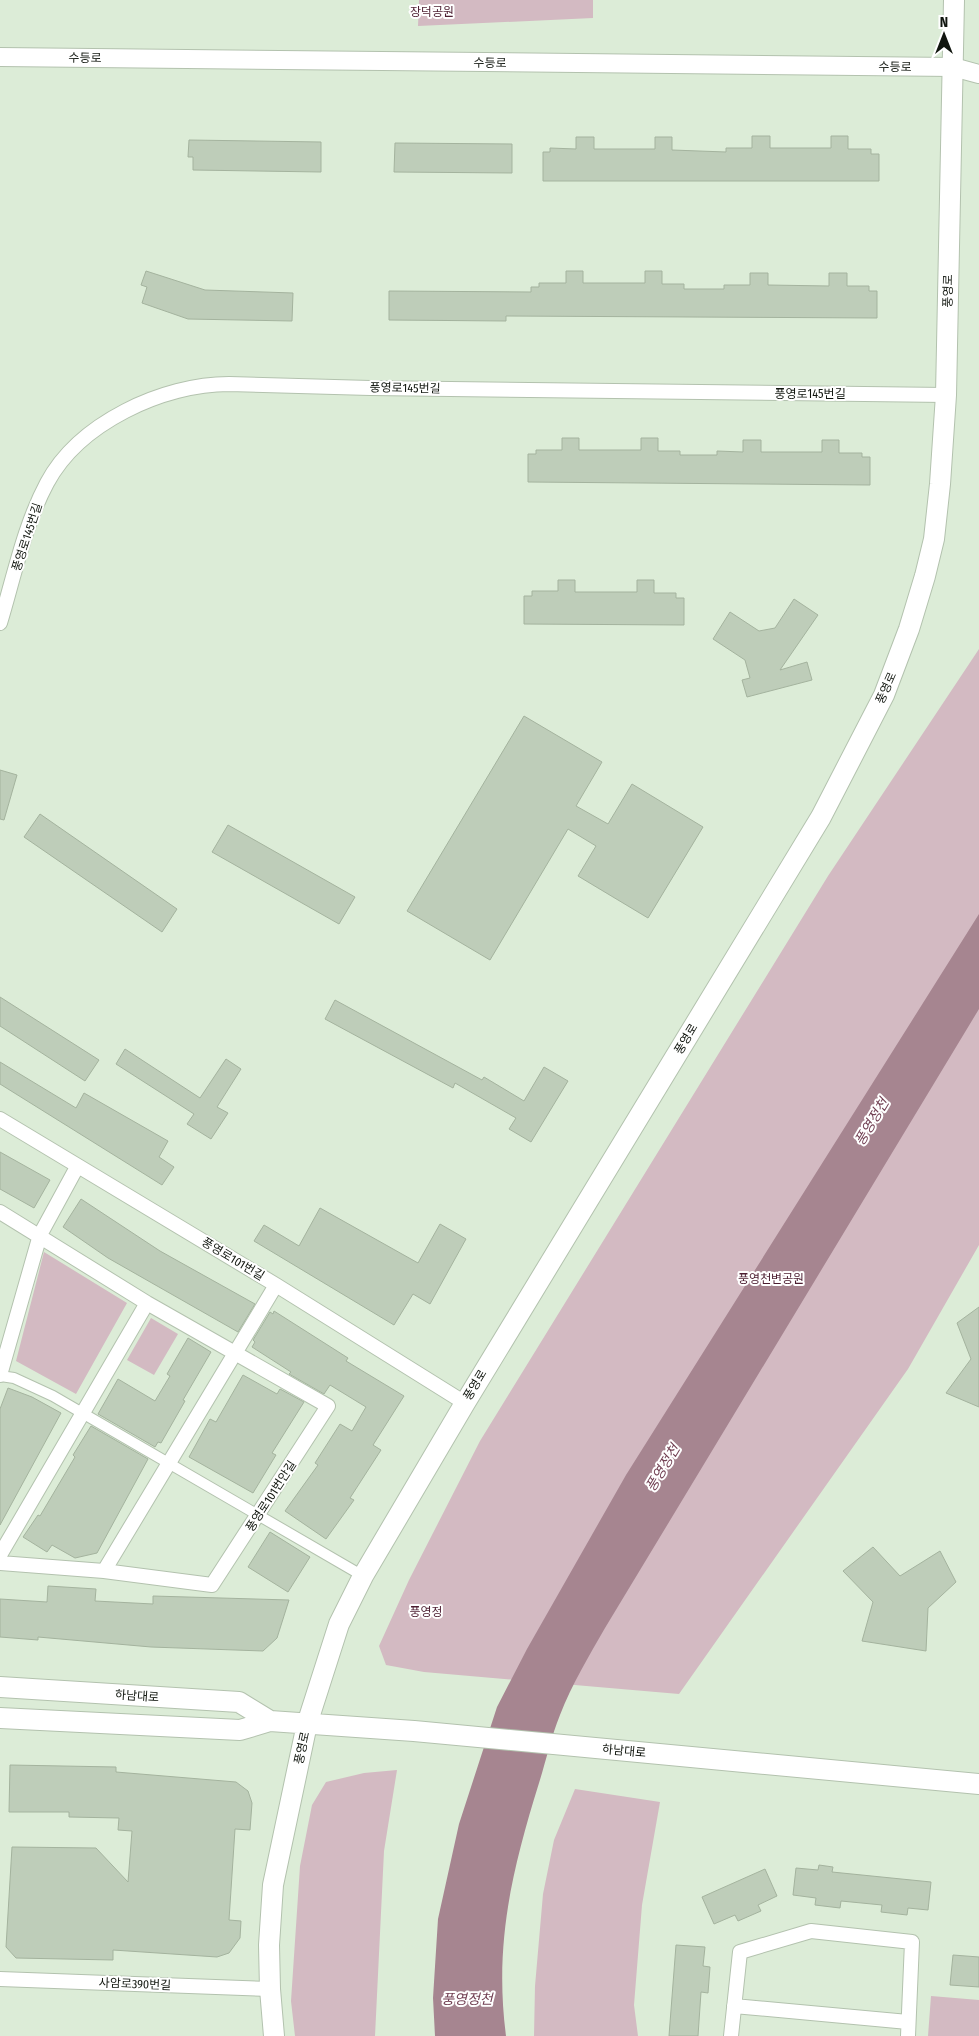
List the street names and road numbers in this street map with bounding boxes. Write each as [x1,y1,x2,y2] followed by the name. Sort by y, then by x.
[68,51,102,65] street label: 수등로
[473,56,507,70] street label: 수등로
[878,60,912,74] street label: 수등로
[941,274,955,308] street label: 풍영로
[369,380,441,396] street label: 풍영로145번길
[774,387,846,401] street label: 풍영로145번길
[9,501,45,573] street label: 풍영로145번길
[873,670,899,706] street label: 풍영로
[671,1021,701,1057] street label: 풍영로
[199,1235,267,1283] street label: 풍영로101번길
[460,1367,490,1403] street label: 풍영로
[243,1458,299,1534] street label: 풍영로101번안길
[114,1687,160,1705] street label: 하남대로
[292,1730,312,1766] street label: 풍영로
[601,1742,647,1760] street label: 하남대로
[98,1976,172,1992] street label: 사암로390번길

